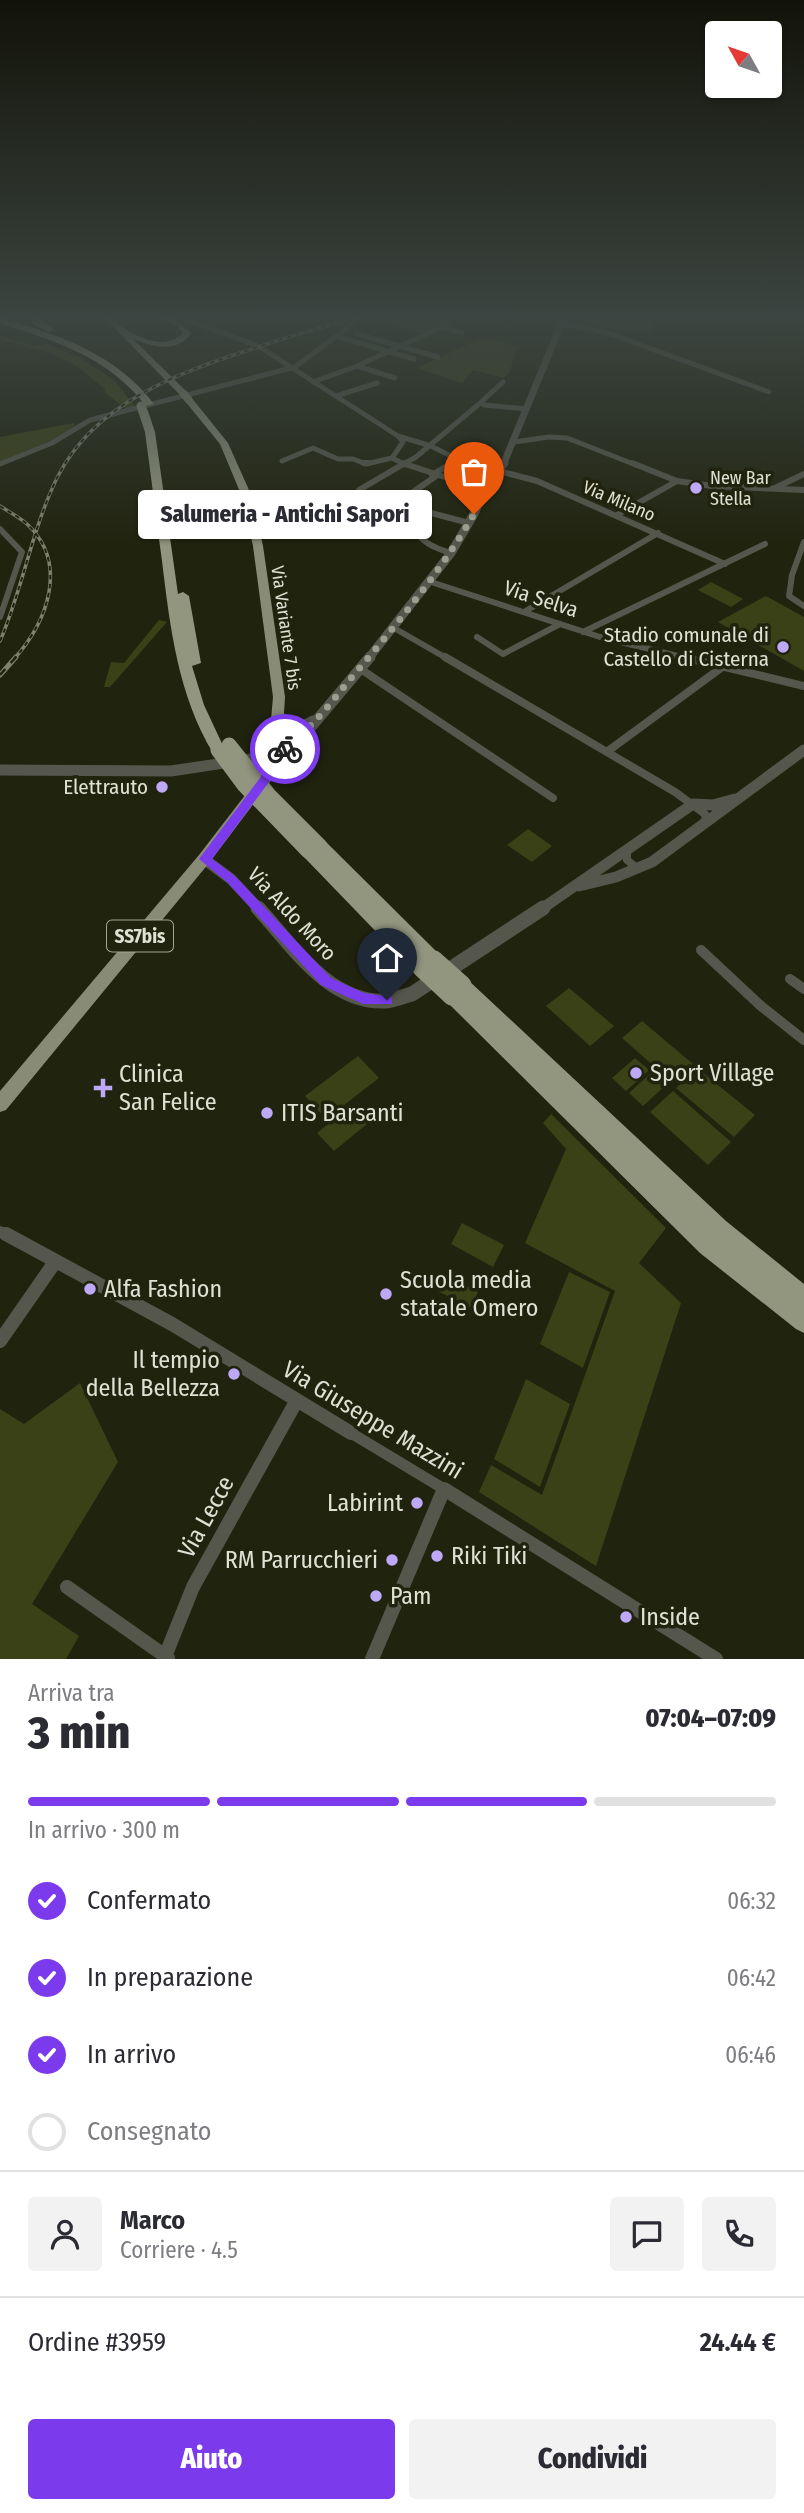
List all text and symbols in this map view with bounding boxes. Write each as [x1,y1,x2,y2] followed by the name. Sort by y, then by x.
[705,21,782,98] north arrow
[705,21,782,98] map controls
[444,442,504,514] pin
[455,453,493,491] icon: bag
[710,467,772,510] place label: New Bar Stella
[579,476,659,526] street label: Via Milano
[688,480,704,496] marker: New Bar Stella
[138,490,432,538] callout: Salumeria - Antichi Sapori
[160,500,410,528] text: Salumeria - Antichi Sapori
[266,564,306,692] street label: Via Variante 7 bis
[501,575,581,623] street label: Via Selva
[604,622,769,672] place label: Stadio comunale di Castello di Cisterna
[775,639,791,655] marker: Stadio comunale di Castello di Cisterna
[250,714,320,784] courier
[266,730,304,768] icon: bike
[63,774,148,800] place label: Elettrauto
[154,779,170,795] marker: Elettrauto
[242,862,342,966] street label: Via Aldo Moro
[107,920,173,952] road number: SS7bis
[357,928,417,1000] pin
[368,939,406,977] icon: home
[650,1059,774,1087] place label: Sport Village
[119,1060,217,1116] place label: Clinica San Felice
[628,1065,644,1081] marker: Sport Village
[93,1078,113,1098] marker: Clinica San Felice
[281,1099,404,1127] place label: ITIS Barsanti
[259,1105,275,1121] marker: ITIS Barsanti
[400,1266,538,1322] place label: Scuola media statale Omero
[104,1275,222,1303] place label: Alfa Fashion
[82,1281,98,1297] marker: Alfa Fashion
[378,1286,394,1302] marker: Scuola media statale Omero
[86,1346,220,1402] place label: Il tempio della Bellezza
[278,1355,468,1485] street label: Via Giuseppe Mazzini
[226,1366,242,1382] marker: Il tempio della Bellezza
[172,1471,240,1563] street label: Via Lecce
[327,1489,403,1517] place label: Labirint
[409,1495,425,1511] marker: Labirint
[451,1542,527,1570] place label: Riki Tiki
[225,1546,378,1574] place label: RM Parrucchieri
[429,1548,445,1564] marker: Riki Tiki
[384,1552,400,1568] marker: RM Parrucchieri
[390,1582,432,1610] place label: Pam
[368,1588,384,1604] marker: Pam
[640,1603,700,1631] place label: Inside
[618,1609,634,1625] marker: Inside
[28,1679,115,1707] text: Arriva tra
[645,1703,776,1734] text: 07:04–07:09
[28,1705,130,1760] text: 3 min
[28,1816,180,1844] text: In arrivo · 300 m
[28,1882,66,1920] icon: check
[87,1885,211,1916] text: Confermato
[727,1887,776,1915] text: 06:32
[28,1959,66,1997] icon: check
[87,1962,253,1993] text: In preparazione
[727,1964,776,1992] text: 06:42
[28,2036,66,2074] icon: check
[87,2039,176,2070] text: In arrivo
[725,2041,776,2069] text: 06:46
[87,2116,211,2147] text: Consegnato
[28,2197,102,2271] button: person
[610,2197,684,2271] button: chat
[702,2197,776,2271] button: phone
[120,2205,185,2236] text: Marco
[120,2236,238,2264] text: Corriere · 4.5
[28,2327,166,2358] text: Ordine #3959
[700,2327,776,2358] text: 24.44 €
[28,2419,395,2499] button: Aiuto
[409,2419,776,2499] button: Condividi

